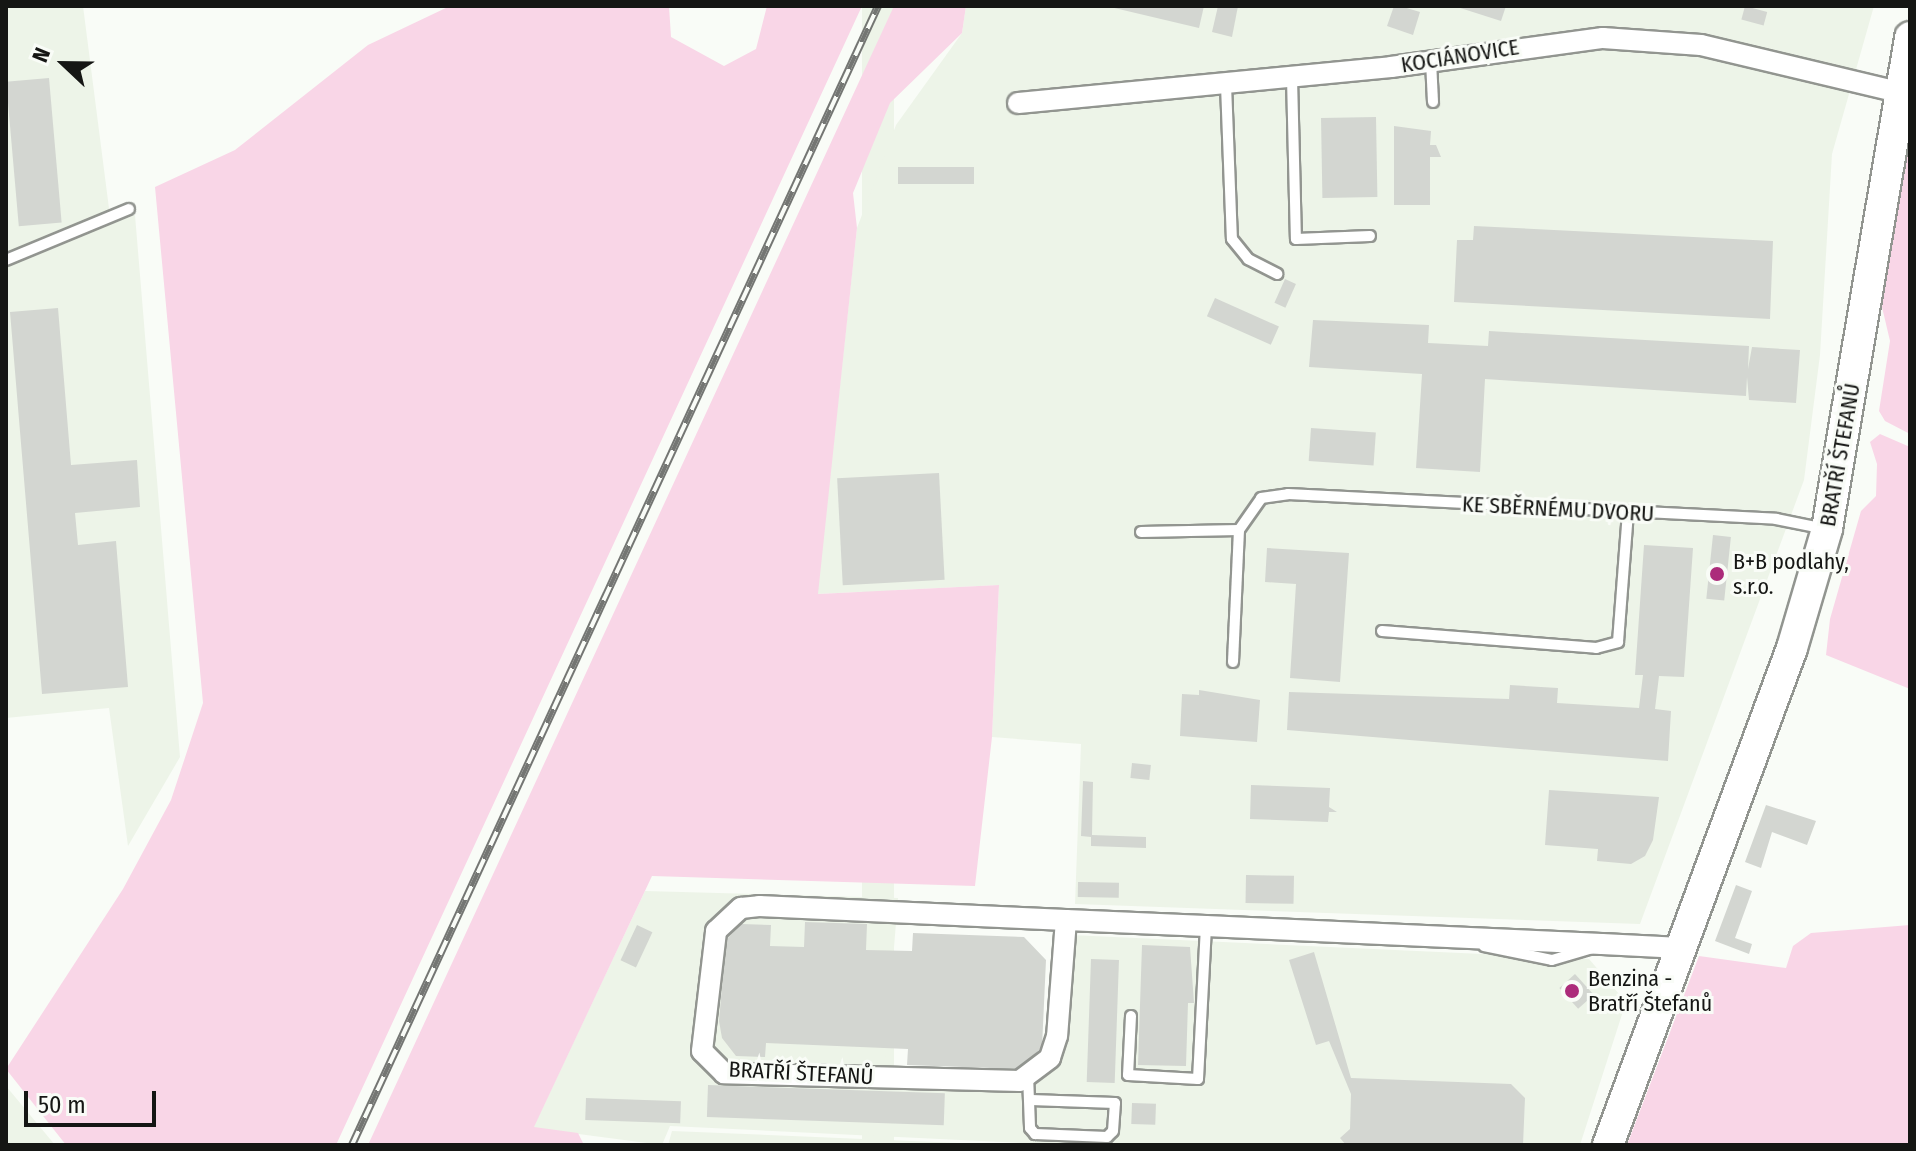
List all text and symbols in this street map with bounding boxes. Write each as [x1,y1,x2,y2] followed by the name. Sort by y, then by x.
[24,24,104,104] north arrow
[1399,34,1521,78] street label: KOCIÁNOVICE
[26,44,56,66] text: N
[1814,381,1866,529] street label: BRATŘÍ ŠTEFANŮ
[1461,491,1655,527] street label: KE SBĚRNÉMU DVORU
[1733,548,1849,600] place label: B+B podlahy, s.r.o.
[1708,565,1726,583] marker: B+B podlahy, s.r.o.
[1588,965,1712,1016] place label: Benzina - Bratří Štefanů
[1563,982,1581,1000] marker: Benzina - Bratří Štefanů
[728,1056,874,1090] street label: BRATŘÍ ŠTEFANŮ
[28,1075,160,1125] scale bar
[38,1091,86,1119] text: 50 m

